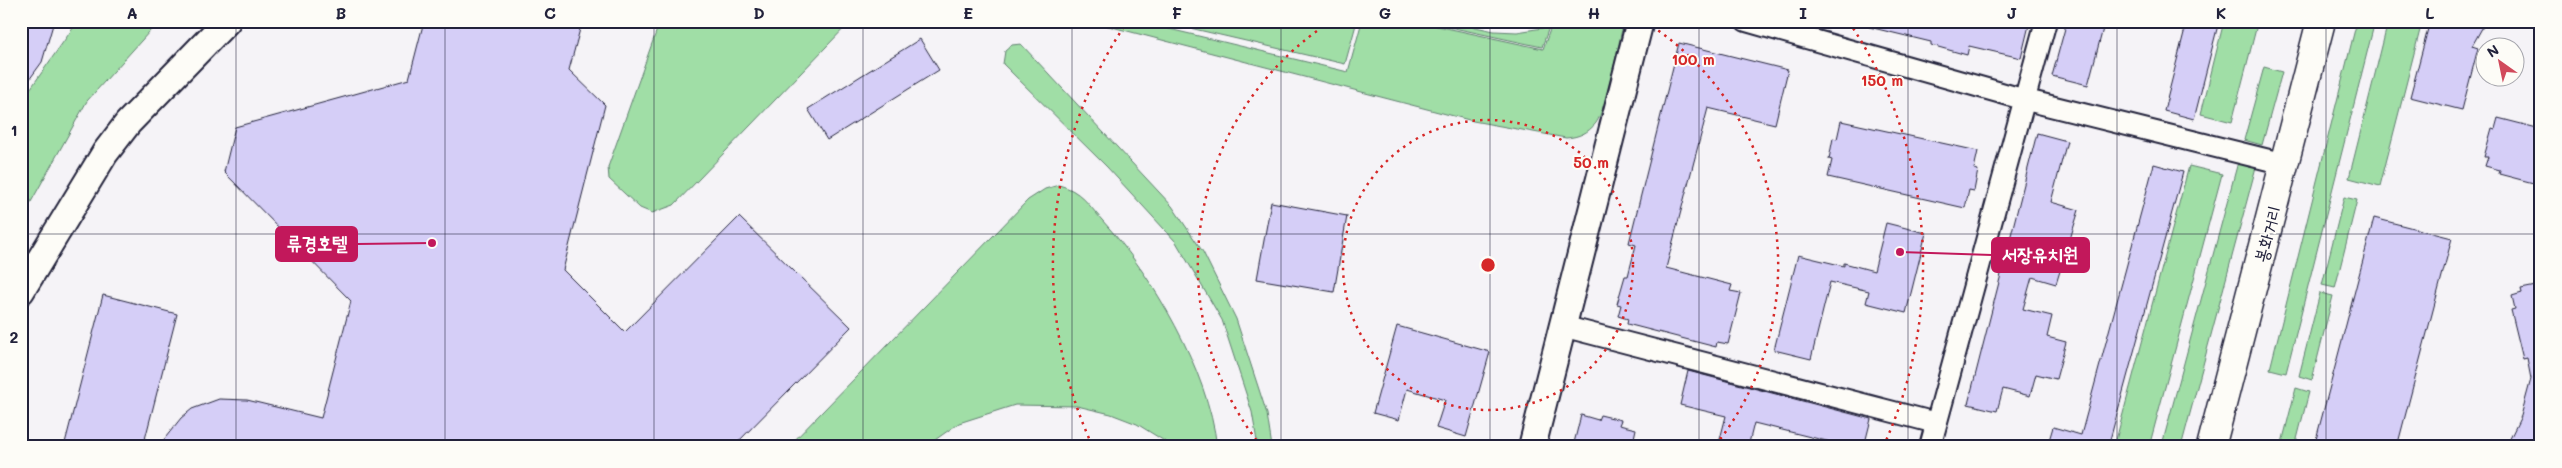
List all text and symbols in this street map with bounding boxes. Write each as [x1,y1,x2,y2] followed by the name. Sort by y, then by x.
[126,2,138,23] text: A
[336,2,346,23] text: B
[544,2,556,23] text: C
[753,2,765,23] text: D
[963,2,973,23] text: E
[1172,2,1182,23] text: F
[1379,2,1391,23] text: G
[1588,2,1600,23] text: H
[1799,2,1807,23] text: I
[2007,2,2017,23] text: J
[2216,2,2226,23] text: K
[2425,2,2435,23] text: L
[2474,38,2524,88] north arrow
[2483,40,2502,62] text: N
[1671,49,1715,69] text: 100 m
[1861,70,1903,90] text: 150 m
[10,119,18,140] text: 1
[1573,152,1609,172] text: 50 m
[2248,203,2286,265] street label: 봉화거리
[276,227,357,261] callout: 류경호텔
[286,230,348,255] text: 류경호텔
[1992,238,2089,272] callout: 서장유치원
[2002,241,2078,266] text: 서장유치원
[1479,256,1497,274] centre of rings
[10,326,19,347] text: 2

